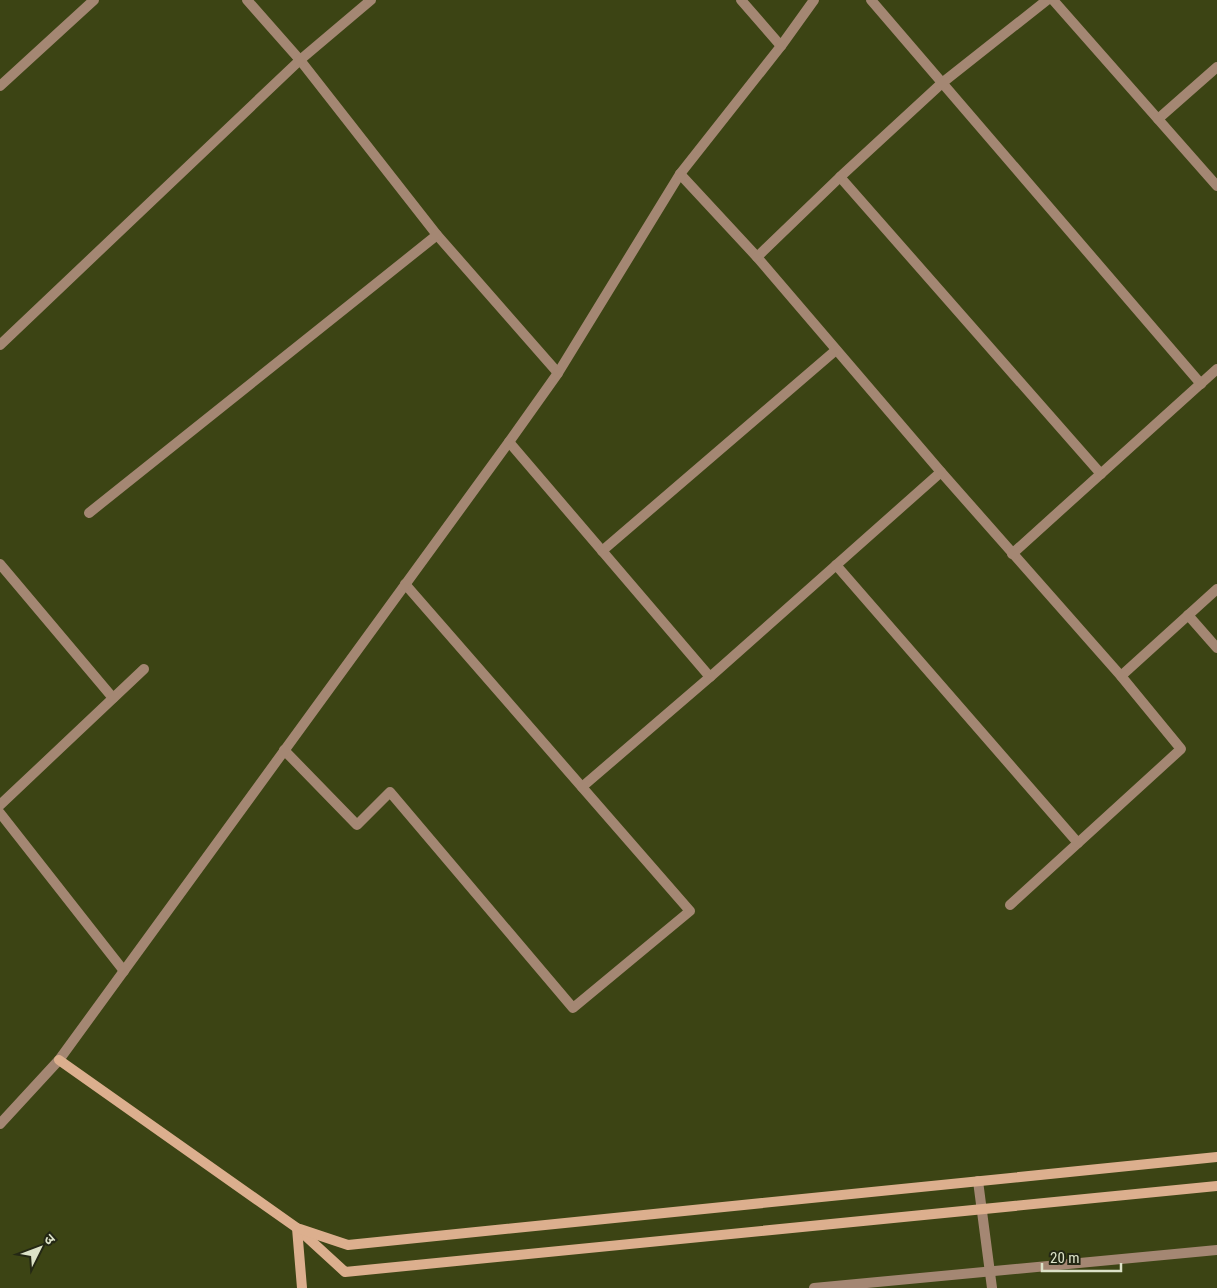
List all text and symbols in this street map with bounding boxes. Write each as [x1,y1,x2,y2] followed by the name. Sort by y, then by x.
[15,1223,65,1273] north arrow
[41,1231,59,1248] text: उ
[1042,1240,1121,1272] scale bar
[1050,1249,1080,1267] text: 20 m

